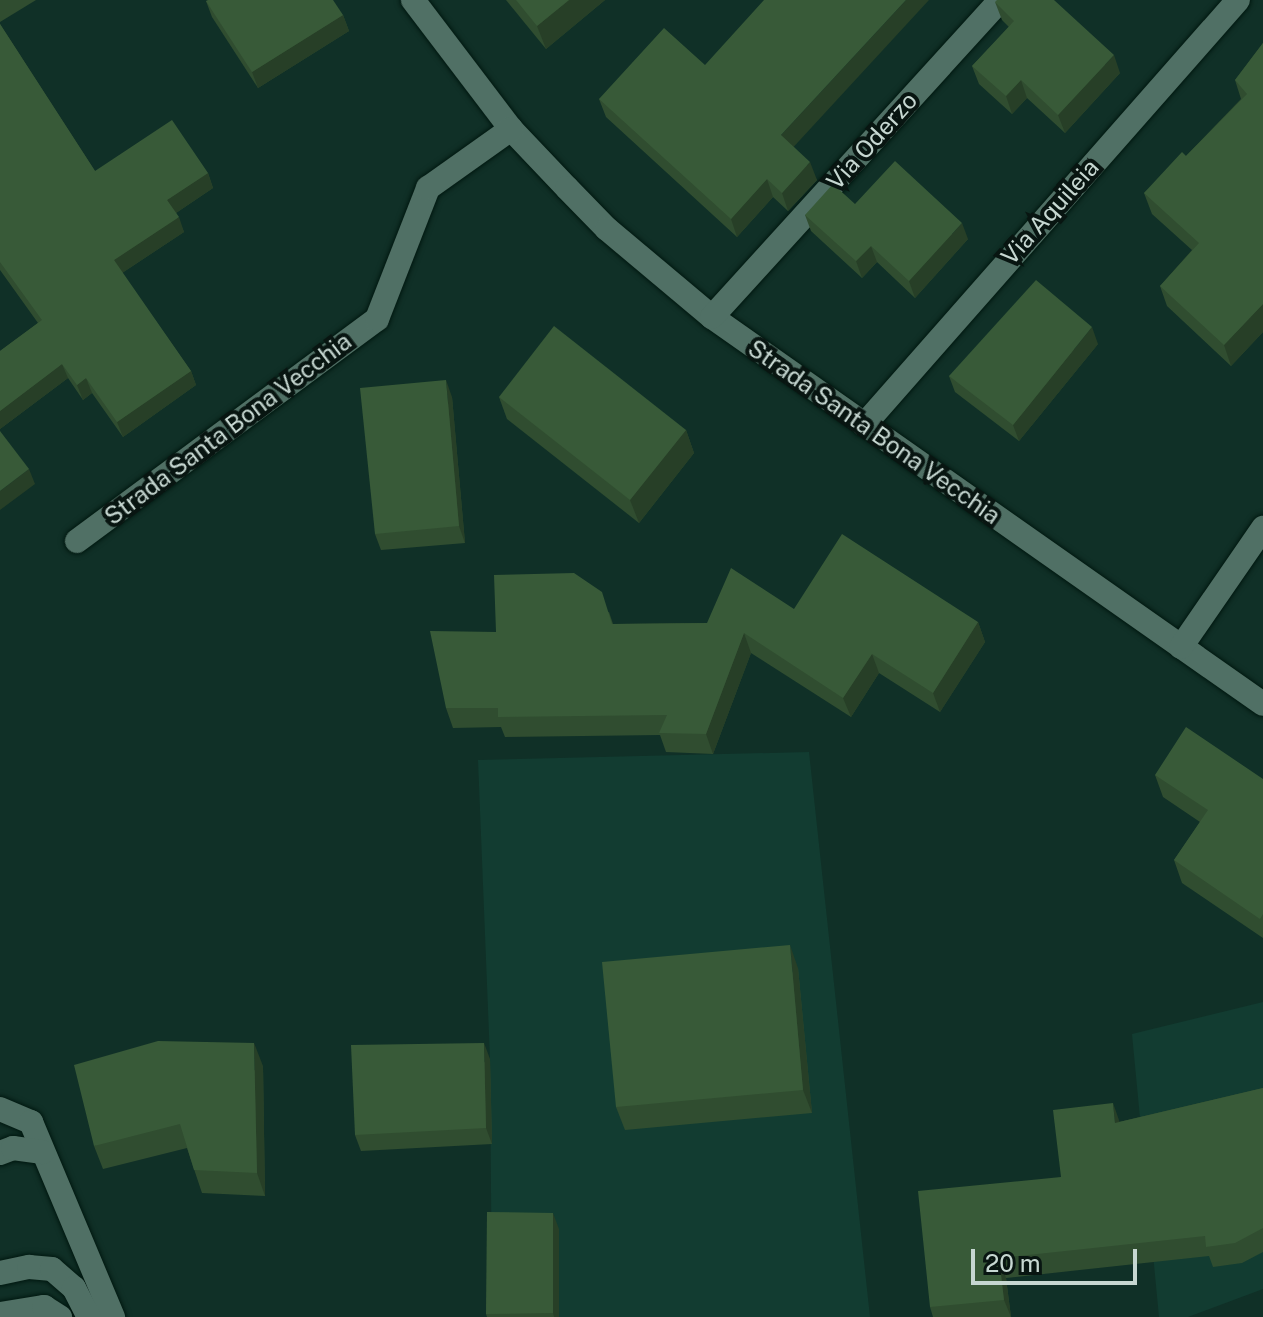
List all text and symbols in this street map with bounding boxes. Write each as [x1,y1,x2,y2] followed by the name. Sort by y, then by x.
[821,86,923,196] street label: Via Oderzo
[995,153,1105,271] street label: Via Aquileia
[99,327,357,531] street label: Strada Santa Bona Vecchia
[742,334,1006,530] street label: Strada Santa Bona Vecchia
[975,1233,1141,1283] scale bar
[985,1249,1041,1277] text: 20 m

